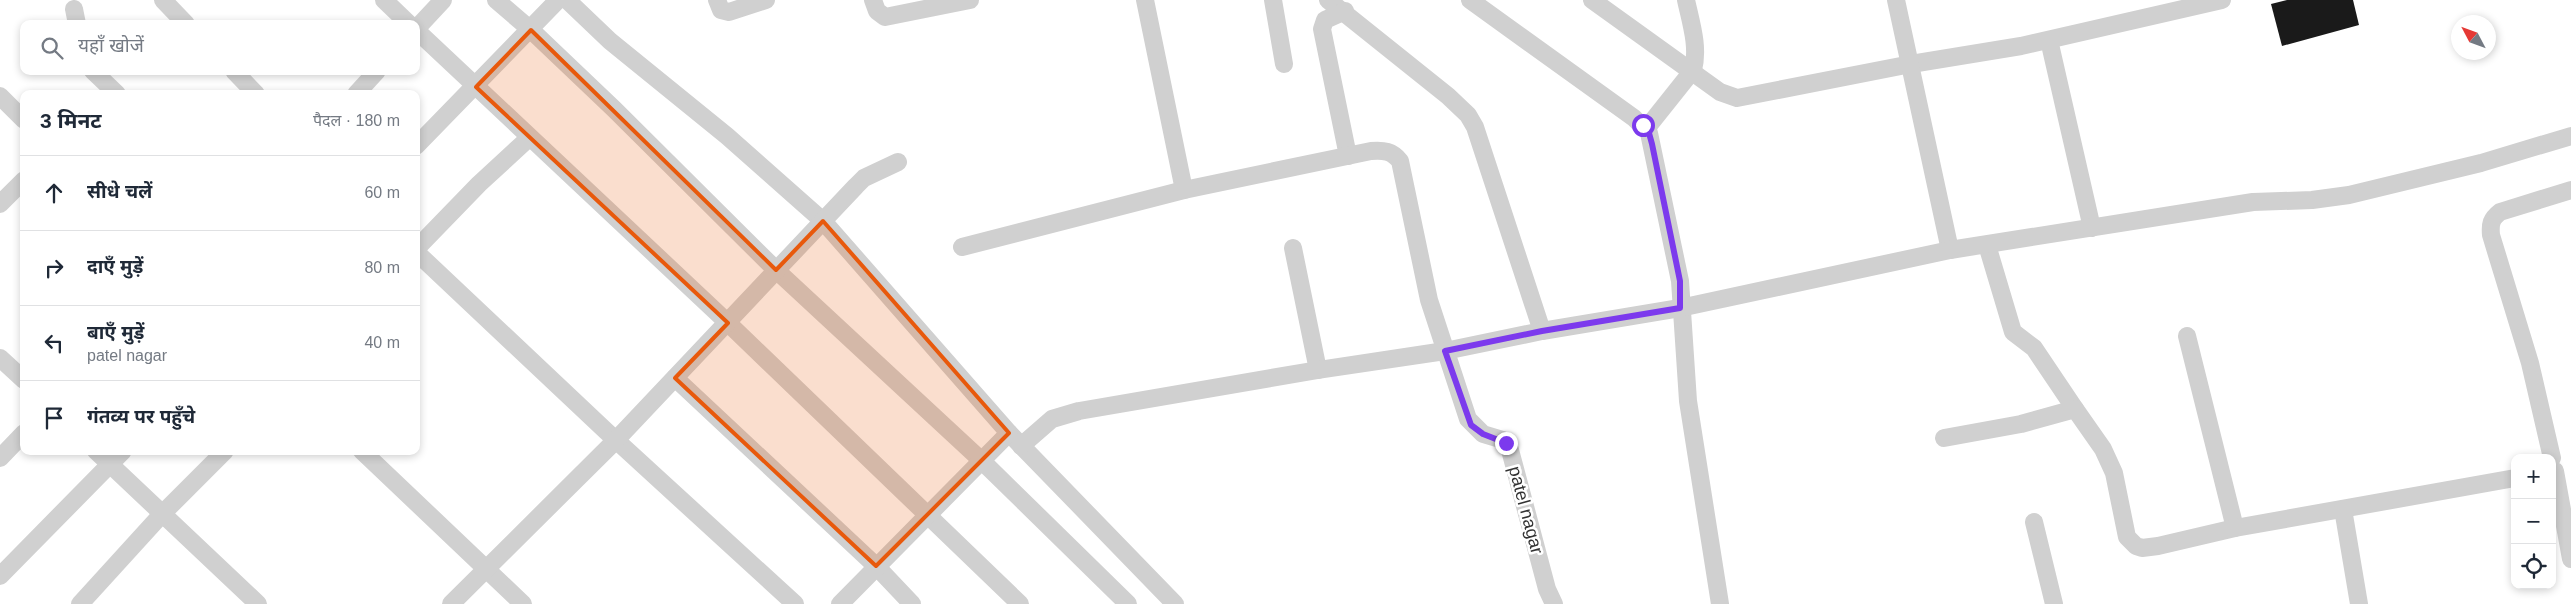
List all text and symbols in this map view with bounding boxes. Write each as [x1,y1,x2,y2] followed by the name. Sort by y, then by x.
[2451,15,2496,60] north arrow
[20,20,420,75] search box
[38,34,66,62] icon: search
[78,35,144,56] text: यहाँ खोजें
[40,109,102,132] text: 3 मिनट
[313,112,400,129] text: पैदल · 180 m
[1632,114,1655,137] route start
[40,179,68,207] icon: ahead
[87,181,152,202] text: सीधे चलें
[364,184,400,201] text: 60 m
[40,254,68,282] icon: right
[87,256,143,277] text: दाएँ मुड़ें
[364,259,400,276] text: 80 m
[87,322,144,343] text: बाएँ मुड़ें
[40,329,68,357] icon: left
[364,334,400,351] text: 40 m
[87,347,167,364] text: patel nagar
[40,404,68,432] icon: arrive
[87,406,195,427] text: गंतव्य पर पहुँचे
[1495,432,1518,455] route end
[2511,454,2556,589] map controls
[2511,454,2556,499] button: +
[1505,464,1547,556] street label: patel nagar
[2511,499,2556,544] button: −
[2511,544,2556,589] button: locate

